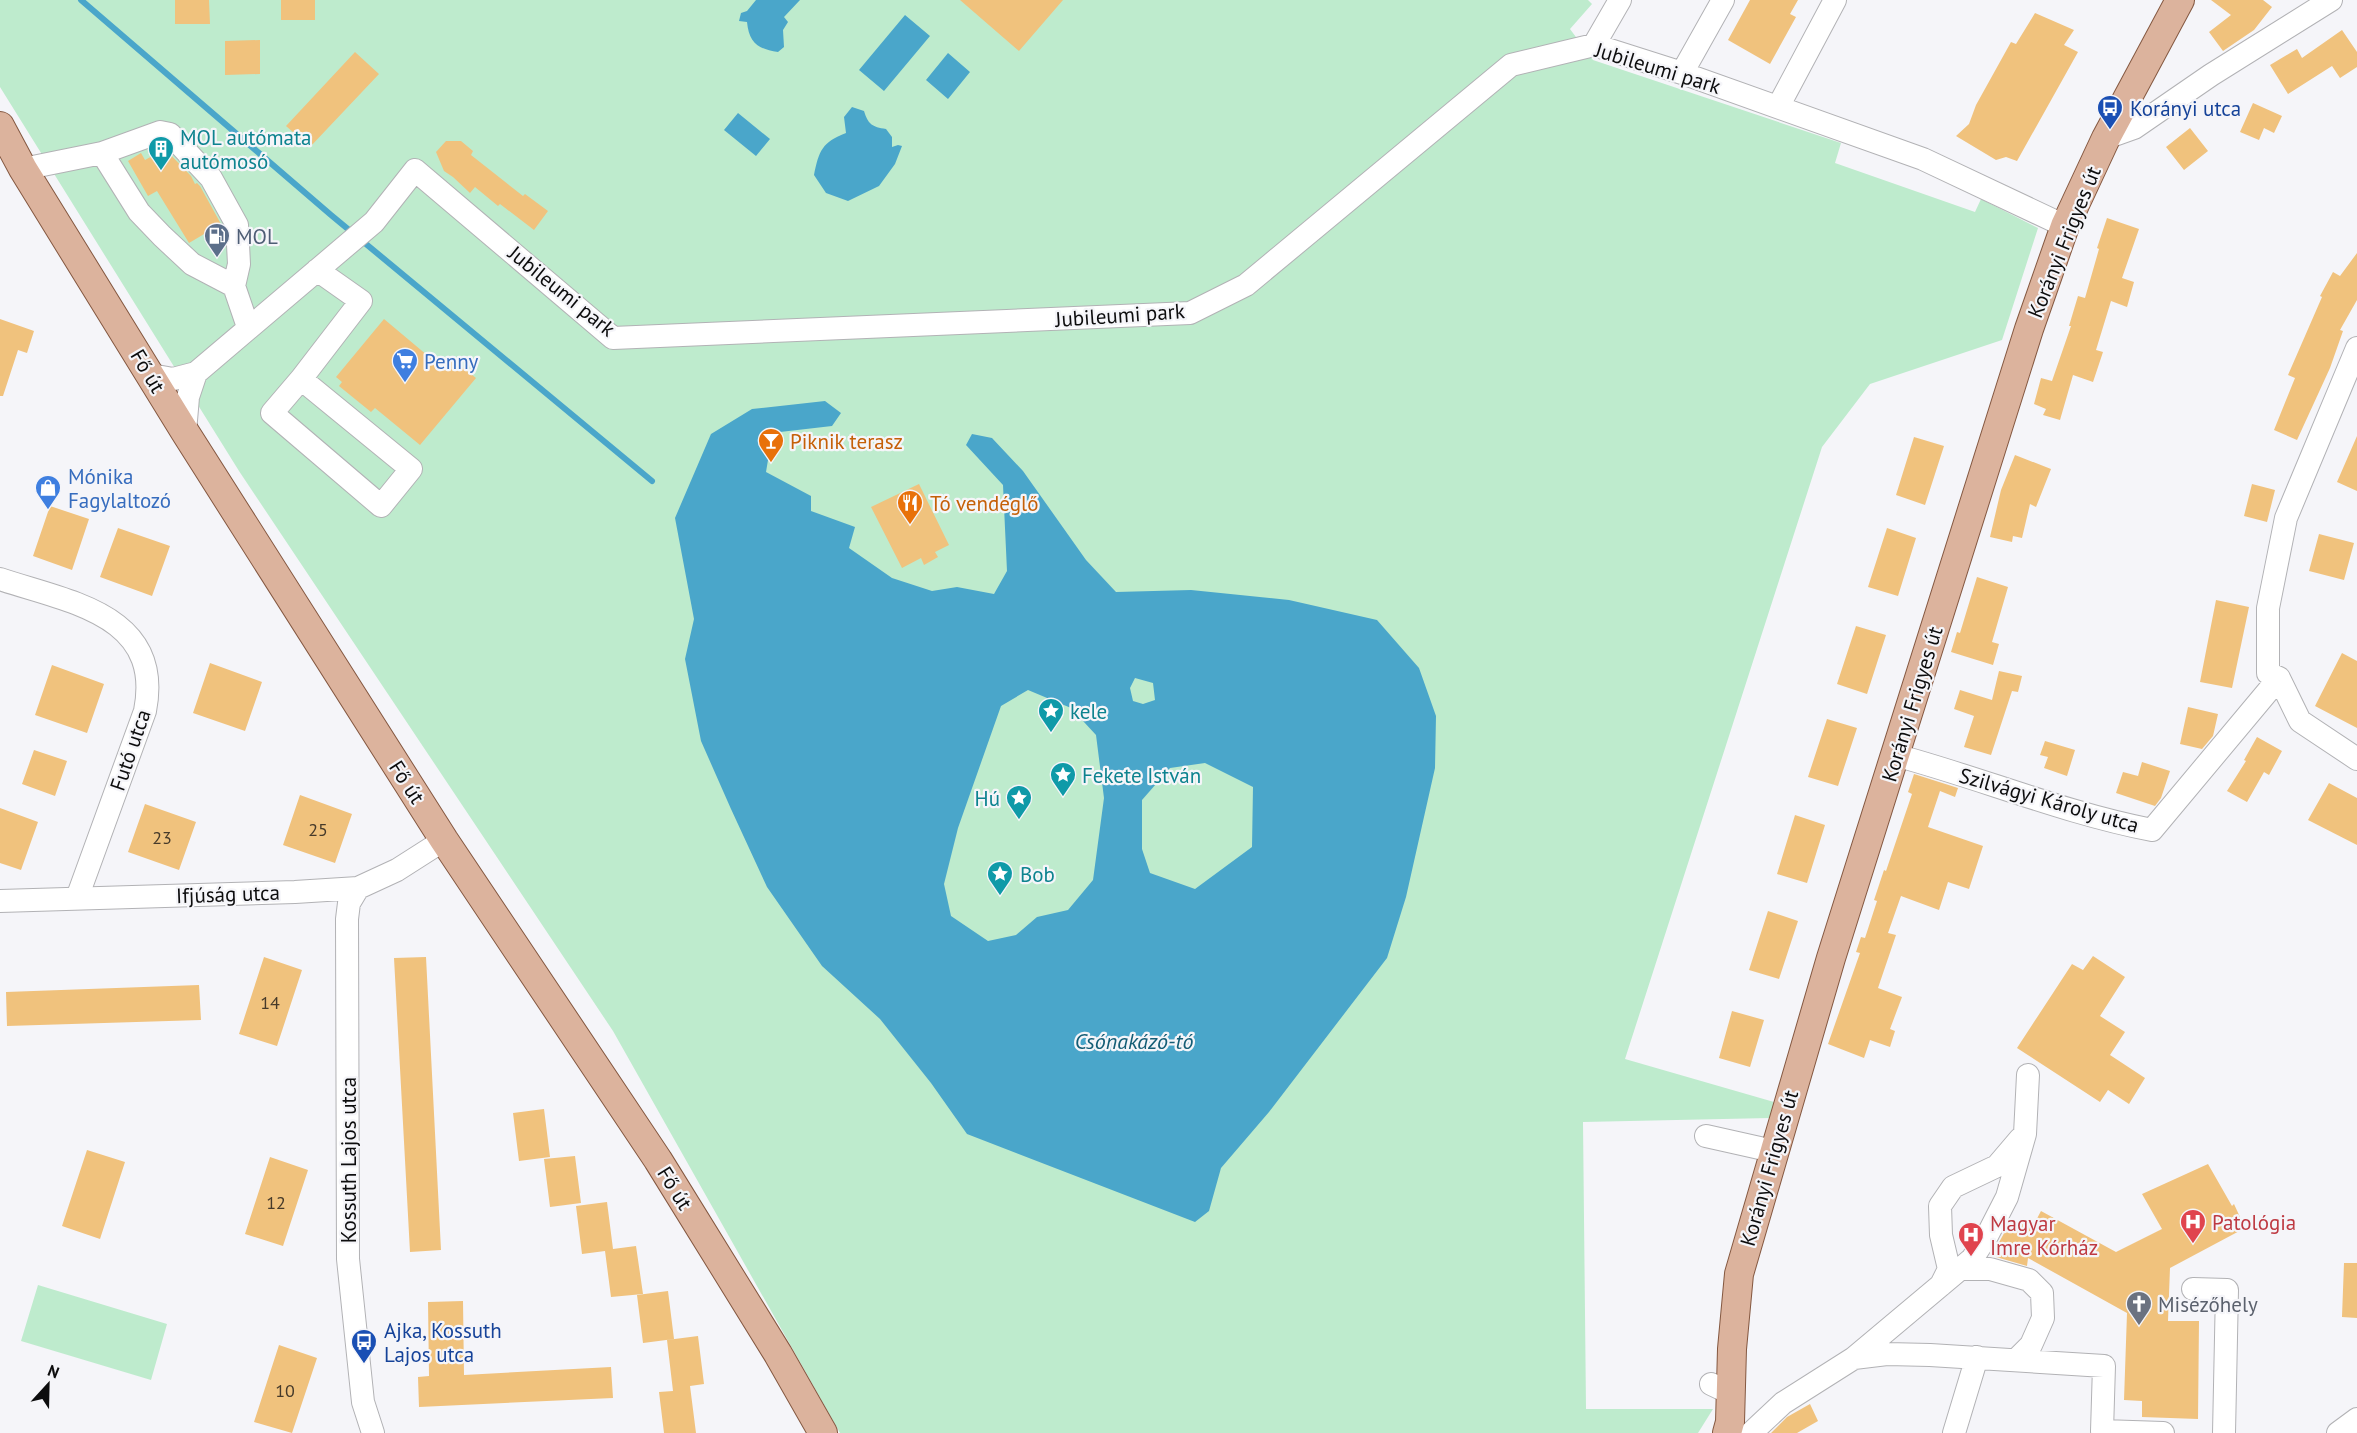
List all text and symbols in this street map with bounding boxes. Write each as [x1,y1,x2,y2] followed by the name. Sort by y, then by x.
[1591,36,1724,100] street label: Jubileumi park
[2095,93,2125,131] bus stop icon: Korányi utca
[2130,95,2241,122] place label: Korányi utca
[180,124,311,175] place label: MOL autómata autómosó
[146,134,176,172] building icon: MOL autómata autómosó
[2021,162,2107,322] street label: Korányi Frigyes út
[202,221,232,259] fuel station icon: MOL
[236,223,278,250] place label: MOL
[502,239,621,342] street label: Jubileumi park
[1053,297,1186,333] street label: Jubileumi park
[125,344,171,398] street label: Fő út
[390,346,420,384] supermarket icon: Penny
[424,348,479,375] place label: Penny
[756,426,786,464] bar icon: Piknik terasz
[790,428,903,455] place label: Piknik terasz
[68,463,171,514] place label: Mónika Fagylaltozó
[33,473,63,511] shop icon: Mónika Fagylaltozó
[895,488,925,526] restaurant icon: Tó vendéglő
[930,490,1038,517] place label: Tó vendéglő
[1876,623,1948,785] street label: Korányi Frigyes út
[1036,696,1066,734] place icon: kele
[1070,698,1107,725] place label: kele
[104,706,156,794] street label: Futó utca
[383,755,431,809] street label: Fő út
[1048,760,1078,798] place icon: Fekete István
[1956,761,2142,839] street label: Szilvágyi Károly utca
[1082,762,1201,789] place label: Fekete István
[1004,783,1034,821] place icon: Hú
[975,785,1000,812] place label: Hú
[308,818,328,841] house number: 25
[152,826,172,849] house number: 23
[985,859,1015,897] place icon: Bob
[1020,861,1055,888] place label: Bob
[176,879,280,909] street label: Ifjúság utca
[260,991,280,1014] house number: 14
[1075,1027,1193,1055] water label: Csónakázó-tó
[335,1077,362,1243] street label: Kossuth Lajos utca
[1734,1087,1804,1249] street label: Korányi Frigyes út
[651,1161,699,1215] street label: Fő út
[266,1191,286,1214] house number: 12
[2178,1207,2208,1245] hospital icon: Patológia
[2212,1209,2296,1236] place label: Patológia
[1990,1210,2098,1261] place label: Magyar Imre Kórház
[1956,1220,1986,1258] hospital icon: Magyar Imre Kórház
[2124,1289,2154,1327] church icon: Misézőhely
[2158,1291,2258,1318] place label: Misézőhely
[384,1317,502,1368] place label: Ajka, Kossuth Lajos utca
[349,1327,379,1365] bus stop icon: Ajka, Kossuth Lajos utca
[18,1355,78,1415] north arrow
[45,1360,62,1382] text: N
[275,1379,295,1402] house number: 10

